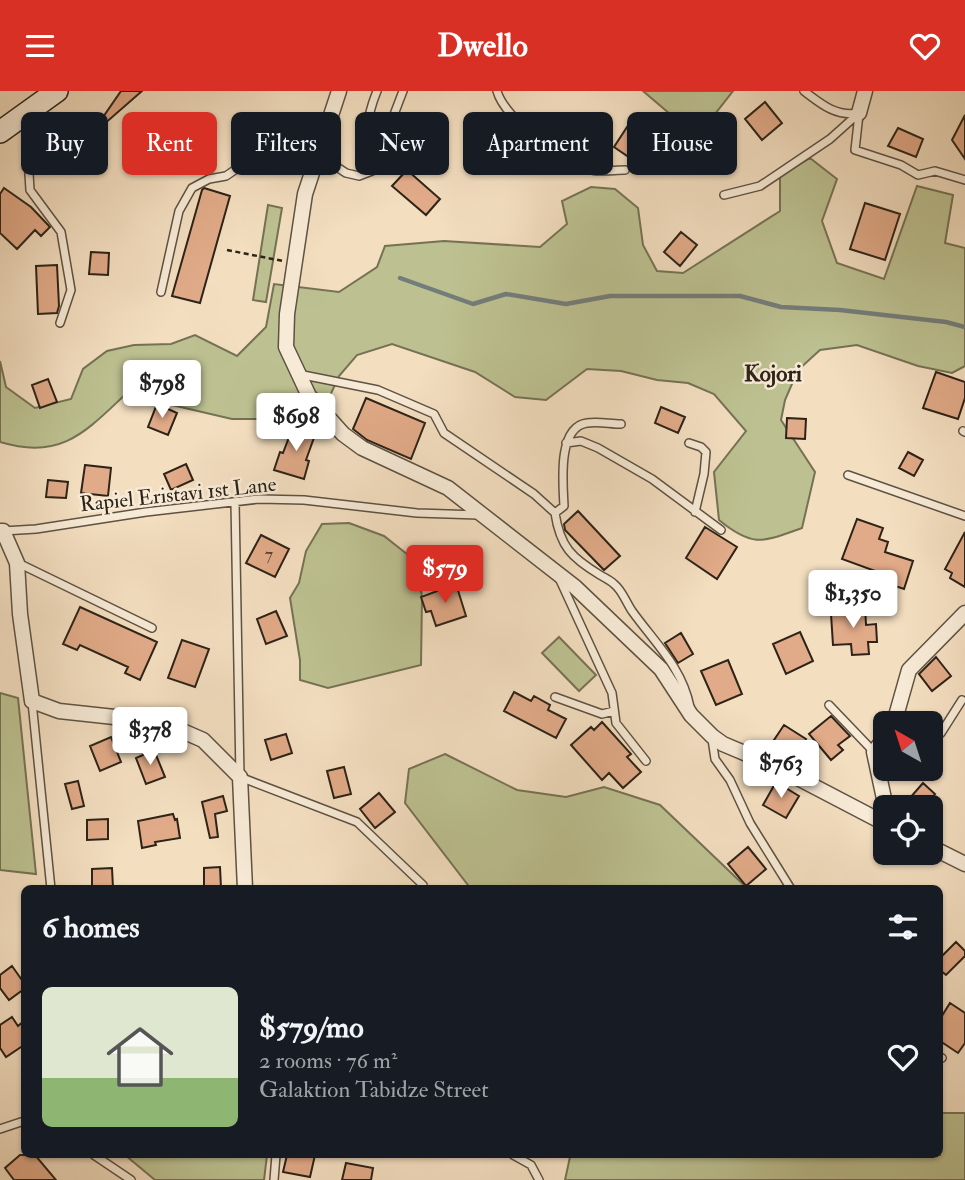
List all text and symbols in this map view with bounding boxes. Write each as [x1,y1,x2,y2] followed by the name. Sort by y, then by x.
[437,26,528,66] text: Dwello
[21,27,59,65] icon: menu
[906,27,944,65] icon: heart
[21,112,108,175] chip: Buy
[122,112,217,175] chip: Rent
[231,112,341,175] chip: Filters
[355,112,449,175] chip: New
[463,112,613,175] chip: Apartment
[627,112,737,175] chip: House
[744,359,802,388] district label: Kojori
[121,361,203,420] pin: $798
[139,368,185,397] text: $798
[255,393,337,453] pin: $698
[272,401,320,430] text: $698
[78,471,278,518] street label: Rapiel Eristavi 1st Lane
[265,543,273,566] house number: 7
[404,545,486,605] pin: $579
[422,553,468,582] text: $579
[796,571,910,630] pin: $1,350
[824,578,882,607] text: $1,350
[109,707,191,767] pin: $378
[873,711,943,781] north arrow
[873,711,943,865] map controls
[128,715,172,744] text: $378
[740,741,822,800] pin: $763
[759,748,803,777] text: $763
[873,795,943,865] button: locate
[884,908,922,946] icon: filters
[42,909,140,946] text: 6 homes
[259,1009,364,1046] text: $579/mo
[98,1015,182,1099] icon: home
[884,1038,922,1076] icon: heart
[259,1046,397,1075] text: 2 rooms · 76 m²
[259,1075,489,1104] text: Galaktion Tabidze Street

